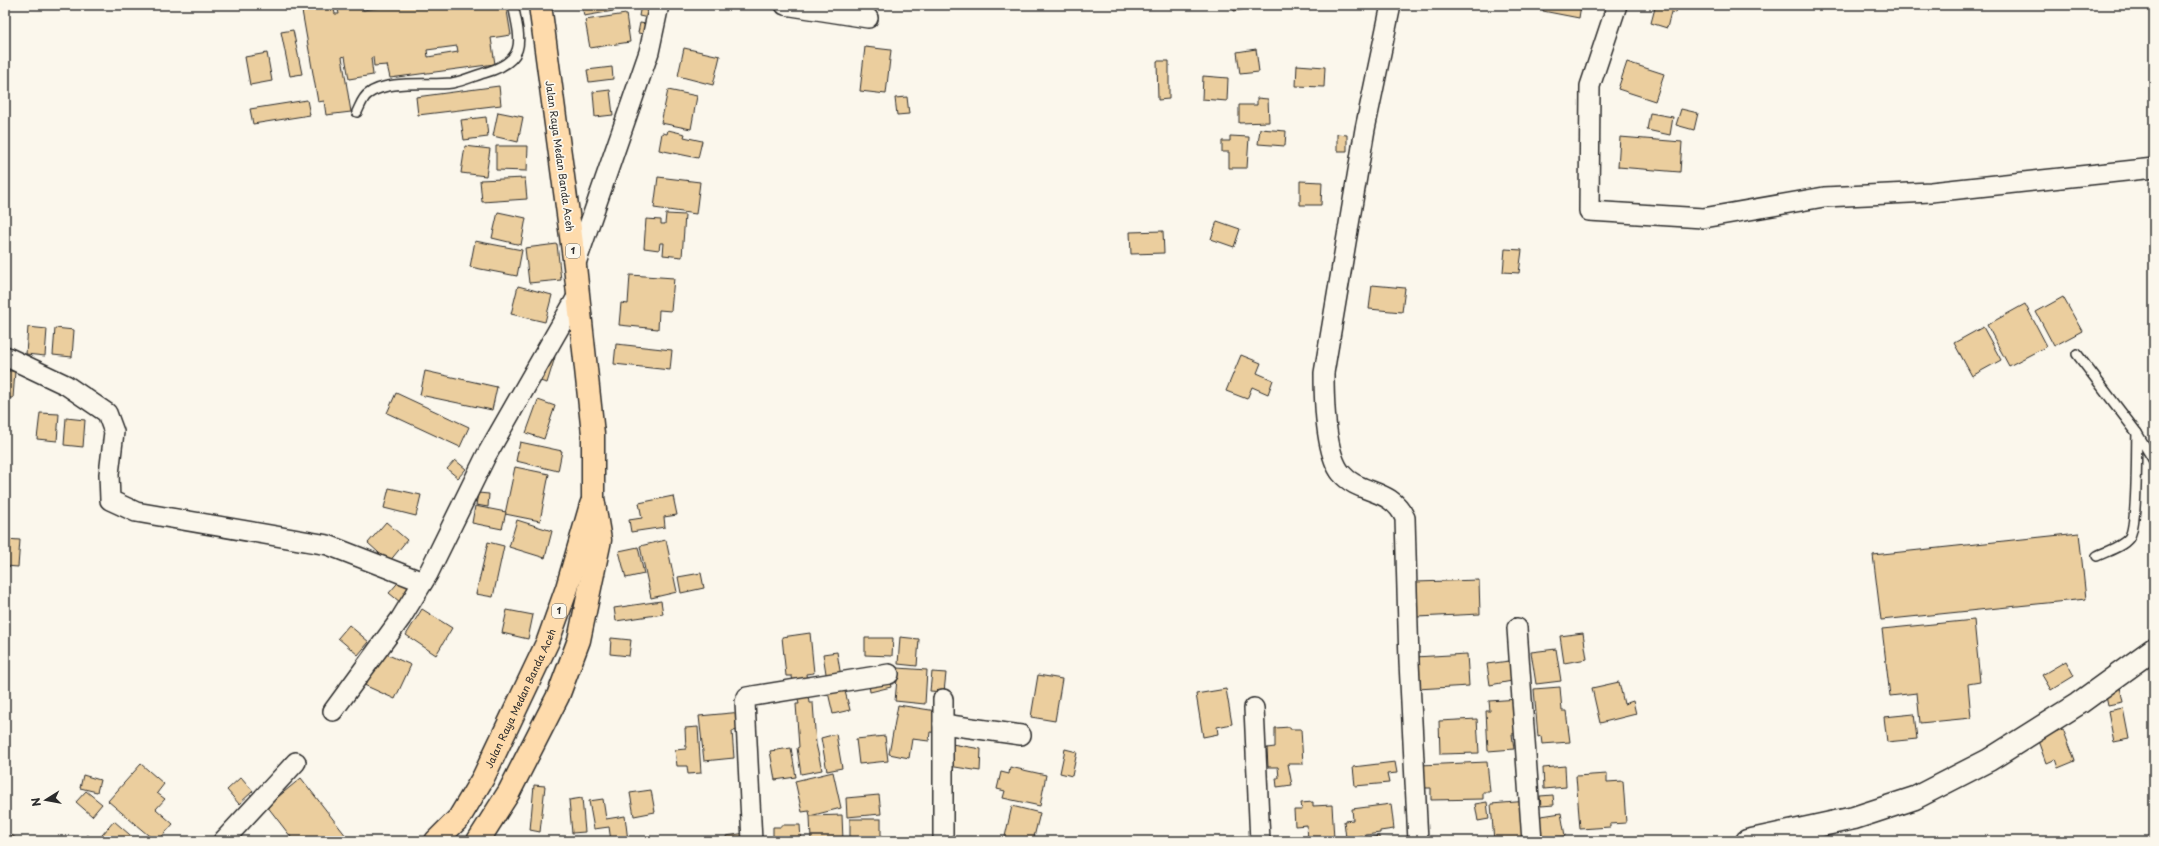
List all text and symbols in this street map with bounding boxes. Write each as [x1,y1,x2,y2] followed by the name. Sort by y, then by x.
[541,79,579,233] street label: Jalan Raya Medan Banda Aceh
[566,244,580,258] road number: 1
[552,604,566,618] road number: 1
[481,626,559,771] street label: Jalan Raya Medan Banda Aceh
[26,780,66,820] north arrow
[26,796,45,808] text: N

